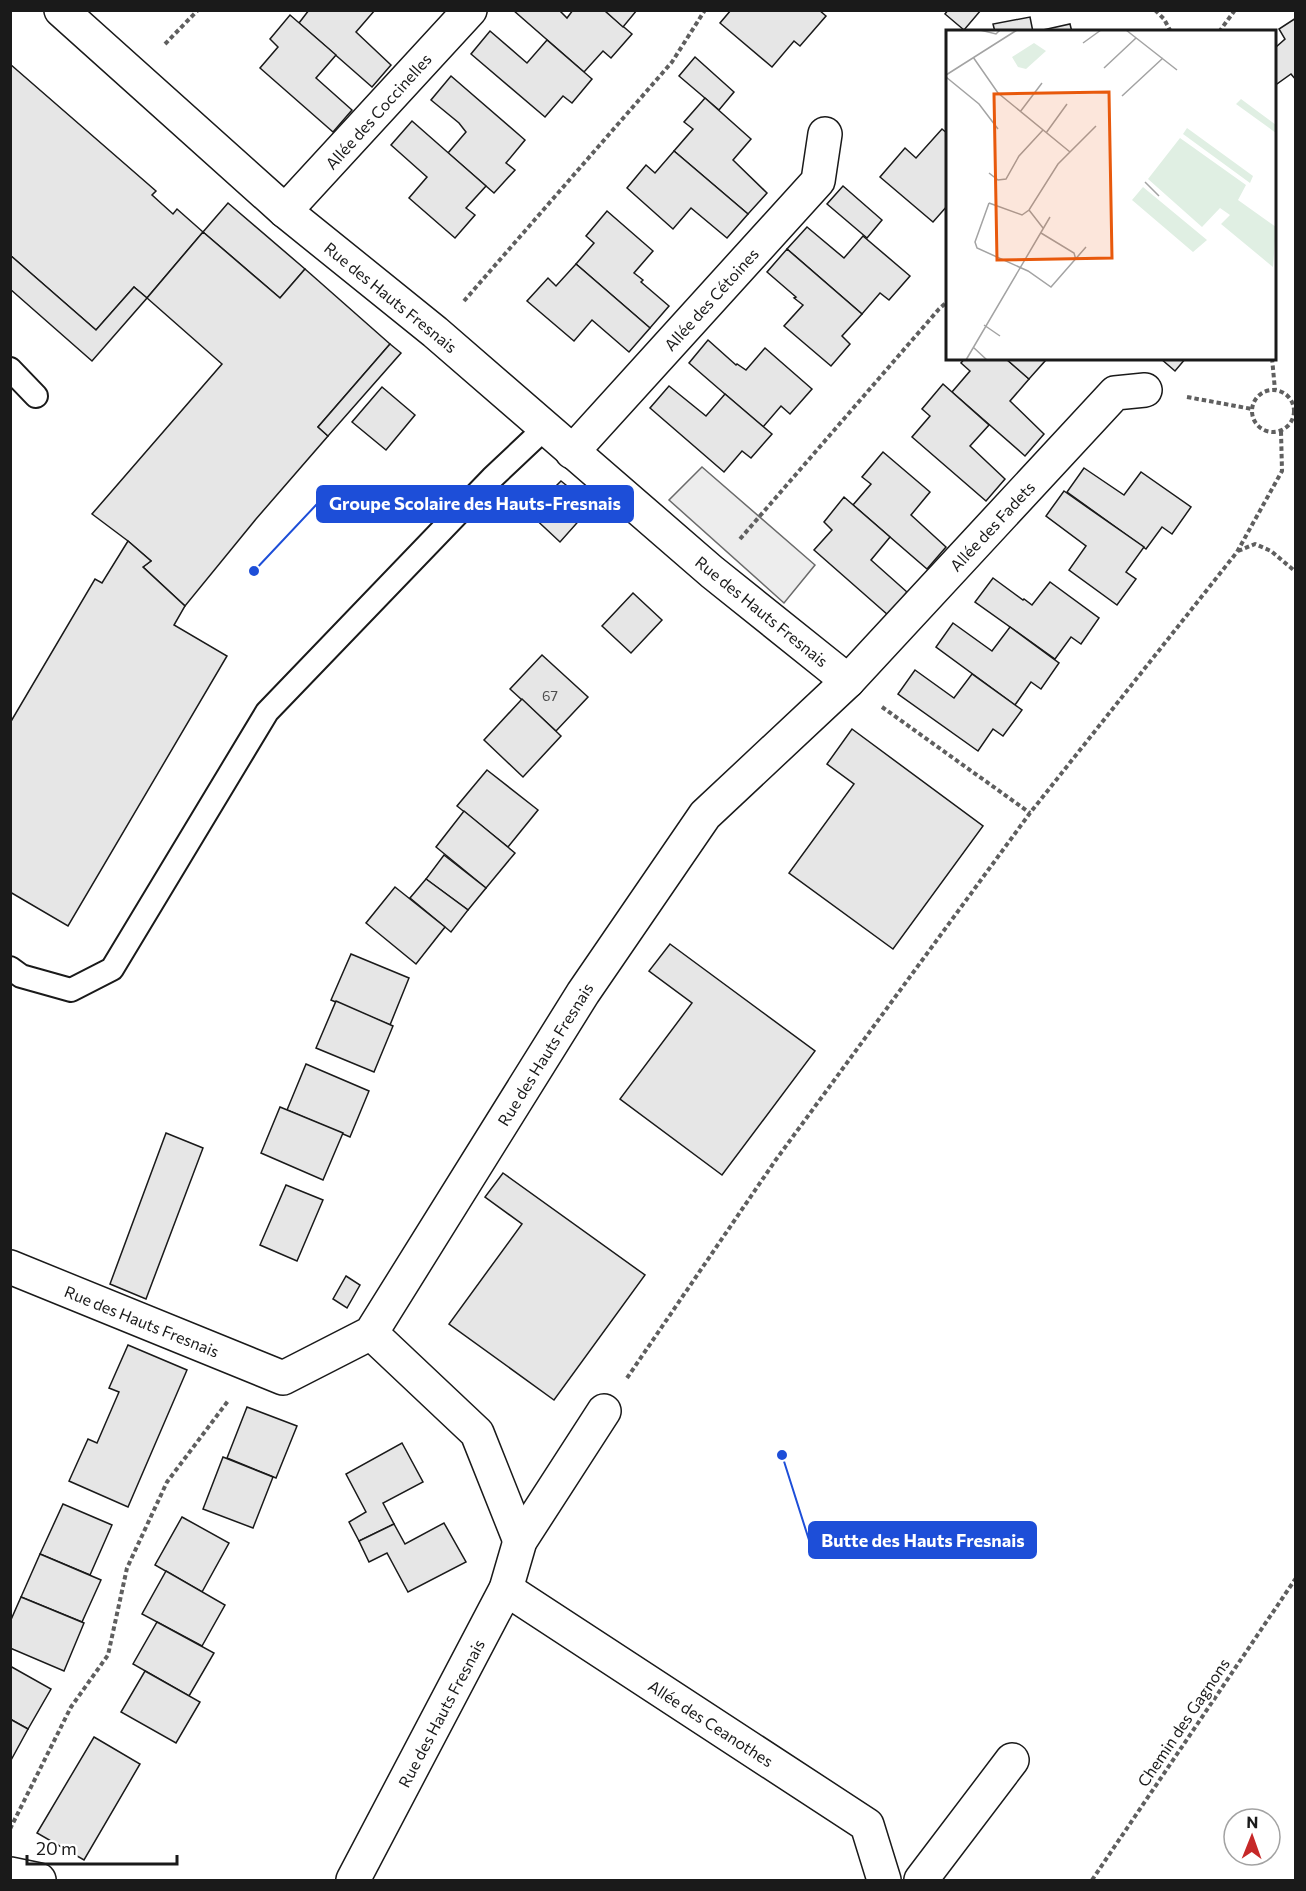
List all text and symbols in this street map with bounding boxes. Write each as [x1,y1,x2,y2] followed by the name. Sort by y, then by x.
[946,30,1276,360] inset map
[321,49,435,173] street label: Allée des Coccinelles
[321,238,461,356] street label: Rue des Hauts Fresnais
[660,244,762,354] street label: Allée des Cétoines
[946,477,1038,575] street label: Allée des Fadets
[317,486,633,522] callout: Groupe Scolaire des Hauts-Fresnais
[329,492,621,514] text: Groupe Scolaire des Hauts-Fresnais
[692,552,832,670] street label: Rue des Hauts Fresnais
[542,687,558,704] house number: 67
[493,979,597,1129] street label: Rue des Hauts Fresnais
[62,1281,222,1361] street label: Rue des Hauts Fresnais
[809,1522,1036,1558] callout: Butte des Hauts Fresnais
[821,1529,1025,1551] text: Butte des Hauts Fresnais
[394,1636,488,1790] street label: Rue des Hauts Fresnais
[1133,1654,1233,1790] street label: Chemin des Gagnons
[645,1676,777,1770] street label: Allée des Ceanothes
[1222,1807,1282,1867] north arrow
[1246,1812,1258,1831] text: N
[27,1828,177,1866] scale bar
[36,1837,77,1859] text: 20 m

